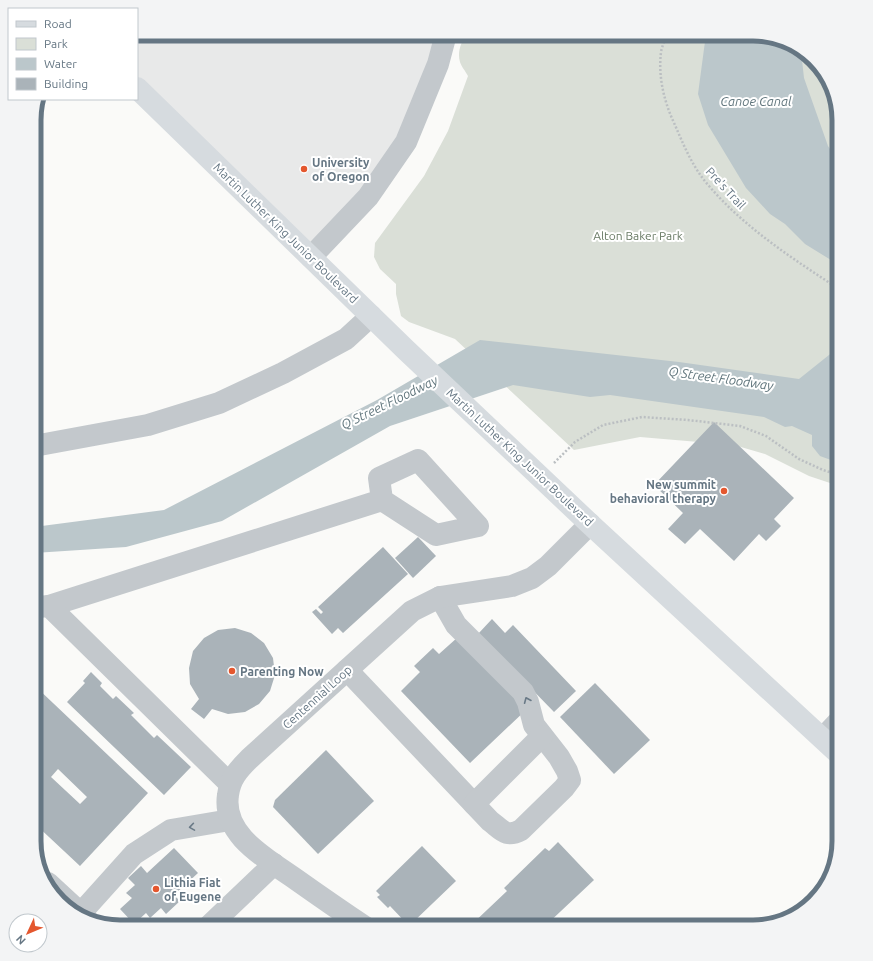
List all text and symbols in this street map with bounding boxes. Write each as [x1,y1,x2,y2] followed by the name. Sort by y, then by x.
[8,8,138,100] legend
[44,17,72,30] text: Road
[44,37,68,50] text: Park
[44,57,77,70] text: Water
[44,77,88,90] text: Building
[720,94,792,108] water label: Canoe Canal
[312,156,370,183] place label: University of Oregon
[211,160,361,306] street label: Martin Luther King Junior Boulevard
[299,164,309,174] marker: University of Oregon
[703,165,749,211] street label: Pre's Trail
[593,229,683,242] park label: Alton Baker Park
[668,364,775,393] water label: Q Street Floodway
[338,372,441,432] water label: Q Street Floodway
[444,386,596,528] street label: Martin Luther King Junior Boulevard
[610,478,717,505] place label: New summit behavioral therapy
[719,486,729,496] marker: New summit behavioral therapy
[280,663,354,731] street label: Centennial Loop
[240,665,324,678] place label: Parenting Now
[227,666,237,676] marker: Parenting Now
[523,697,531,704] one-way arrow
[189,822,195,830] one-way arrow
[164,876,221,903] place label: Lithia Fiat of Eugene
[151,884,161,894] marker: Lithia Fiat of Eugene
[8,913,48,953] north arrow
[14,933,28,947] text: N

